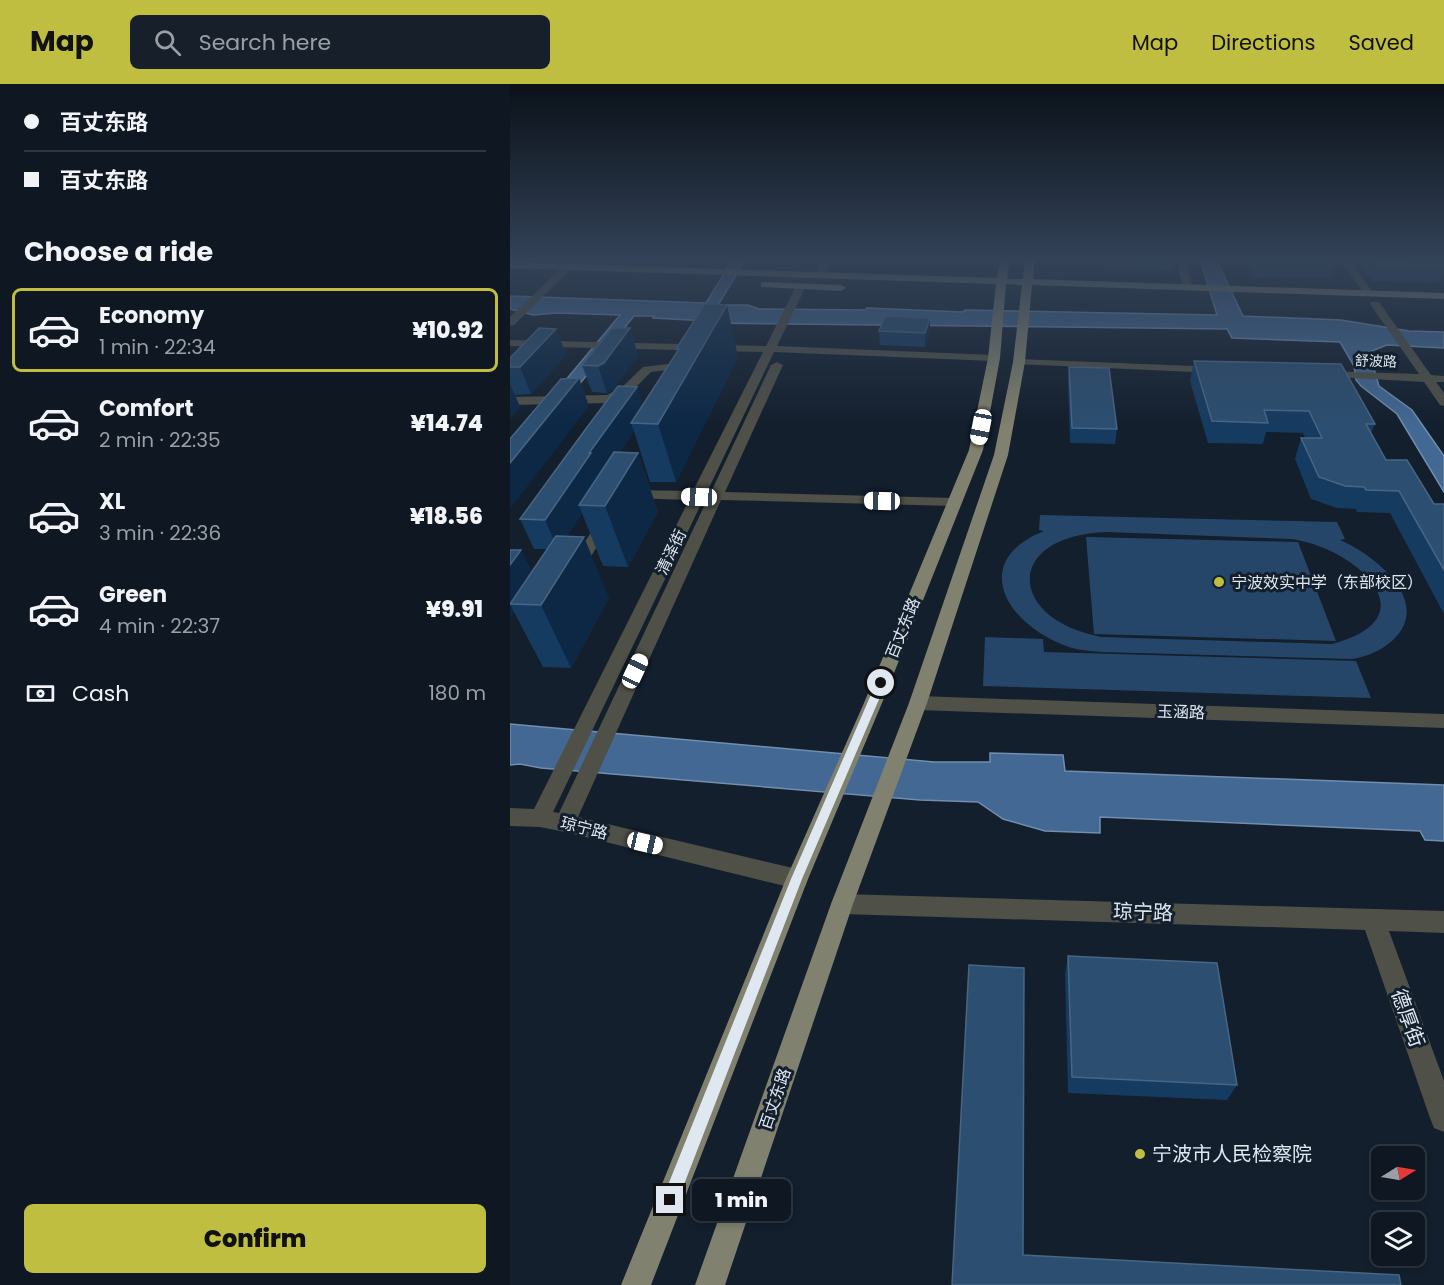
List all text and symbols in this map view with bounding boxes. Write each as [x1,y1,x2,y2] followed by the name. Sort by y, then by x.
[130,15,550,69] search box
[30,22,94,61] text: Map
[151,26,184,59] icon: search
[199,27,331,58] text: Search here
[1132,28,1178,57] text: Map
[1211,28,1315,57] text: Directions
[1348,28,1414,57] text: Saved
[60,107,148,138] text: 百丈东路
[60,165,148,196] text: 百丈东路
[24,233,213,270] text: Choose a ride
[99,300,204,331] text: Economy
[27,303,81,357] icon: car
[412,315,483,346] text: ¥10.92
[99,333,216,361] text: 1 min · 22:34
[1355,350,1397,372] street label: 舒波路
[99,393,193,424] text: Comfort
[27,396,81,450] icon: car
[411,408,483,439] text: ¥14.74
[969,408,993,446] car
[99,426,221,454] text: 2 min · 22:35
[99,486,125,517] text: XL
[681,487,717,507] car
[27,489,81,543] icon: car
[864,492,900,510] car
[410,501,483,532] text: ¥18.56
[99,519,221,547] text: 3 min · 22:36
[650,525,692,579] street label: 清泽街
[1231,571,1423,594] place label: 宁波效实中学（东部校区）
[1212,575,1226,589] marker: 宁波效实中学（东部校区）
[99,579,167,610] text: Green
[27,582,81,636] icon: car
[426,594,483,625] text: ¥9.91
[880,594,926,662] street label: 百丈东路
[99,612,220,640] text: 4 min · 22:37
[619,651,651,691] car
[867,669,894,696] route start
[24,677,57,710] icon: cash
[72,678,129,709] text: Cash
[428,679,486,707] text: 180 m
[1157,700,1205,724] street label: 玉涵路
[558,811,610,845] street label: 琼宁路
[625,830,665,856] car
[1113,897,1173,927] street label: 琼宁路
[1385,985,1431,1051] street label: 德厚街
[754,1065,796,1133] street label: 百丈东路
[1152,1140,1312,1168] place label: 宁波市人民检察院
[1371,1146,1425,1200] north arrow
[1371,1146,1425,1266] map controls
[1133,1147,1147,1161] marker: 宁波市人民检察院
[691,1179,790,1221] callout: 1 min
[656,1186,683,1213] route end
[715,1186,768,1214] text: 1 min
[24,1204,486,1273] button: Confirm
[1371,1212,1425,1266] button: layers

